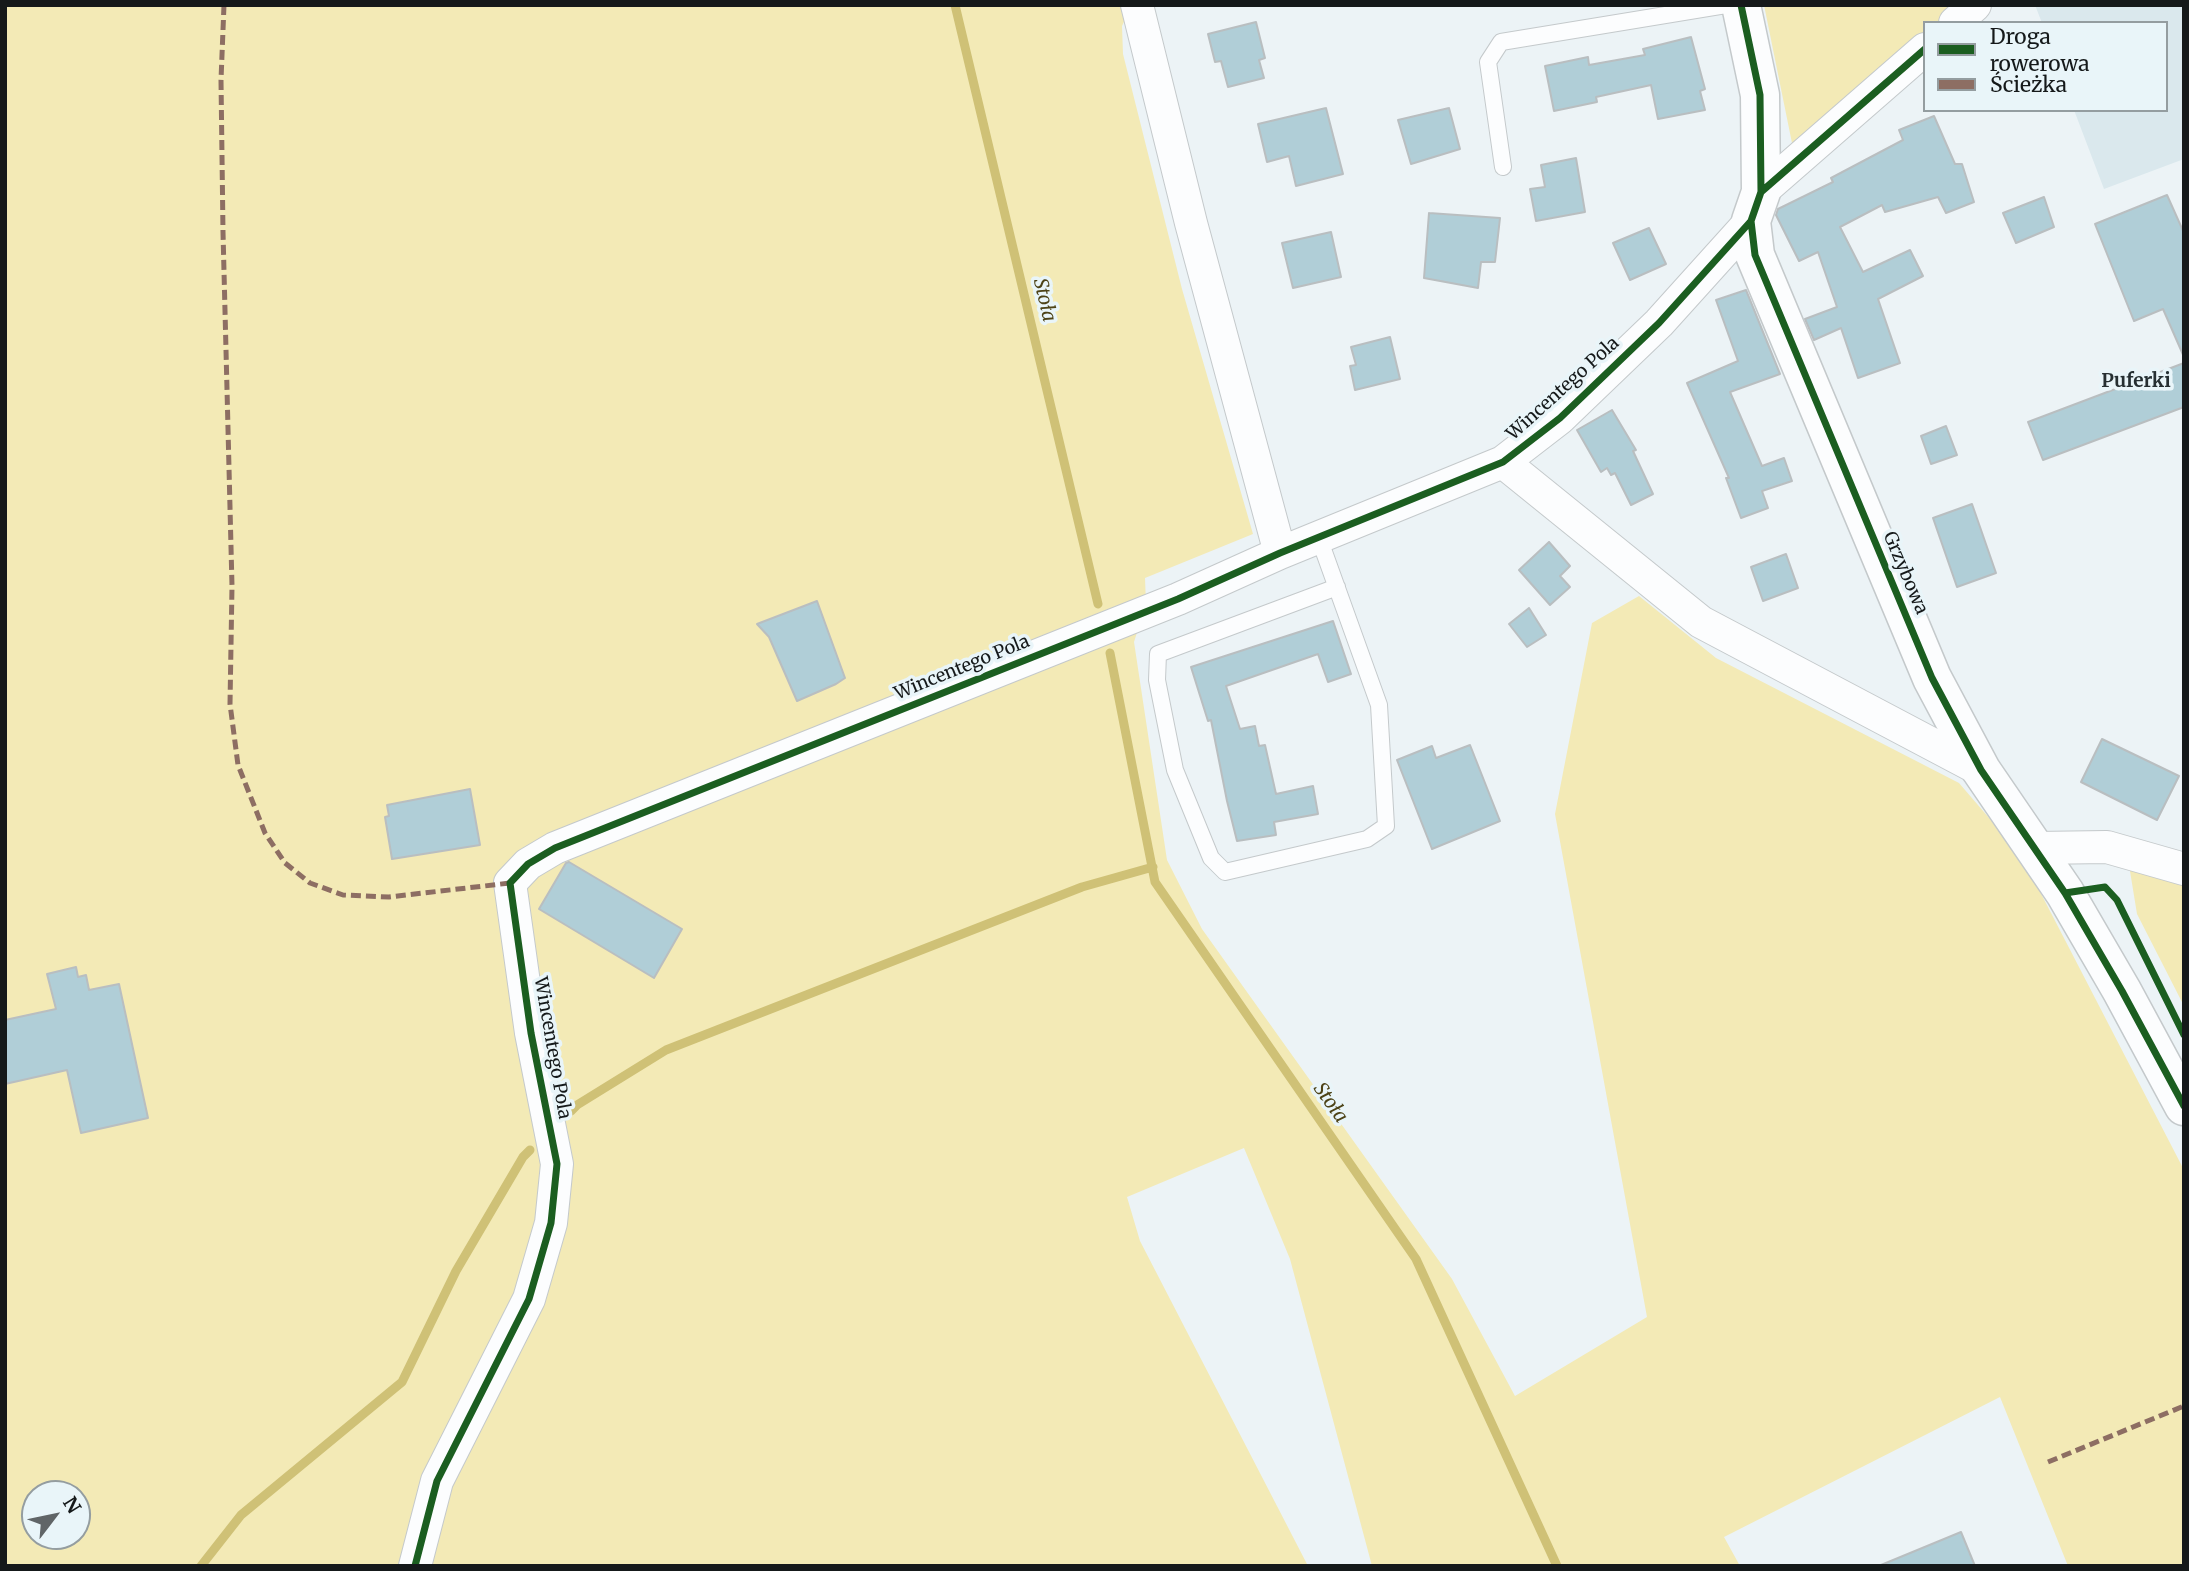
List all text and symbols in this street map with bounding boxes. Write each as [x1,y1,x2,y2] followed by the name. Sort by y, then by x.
[1923,21,2168,112] legend
[1990,23,2089,77] text: Droga rowerowa
[1990,71,2067,98] text: Ścieżka
[1028,276,1060,324] water label: Stoła
[1502,333,1624,445] street label: Wincentego Pola
[2101,371,2171,393] district label: Puferki
[1878,528,1932,618] street label: Grzybowa
[891,631,1033,705] street label: Wincentego Pola
[529,975,575,1121] street label: Wincentego Pola
[1308,1079,1352,1127] water label: Stoła
[21,1480,91,1550] north arrow
[58,1492,86,1518] text: N

